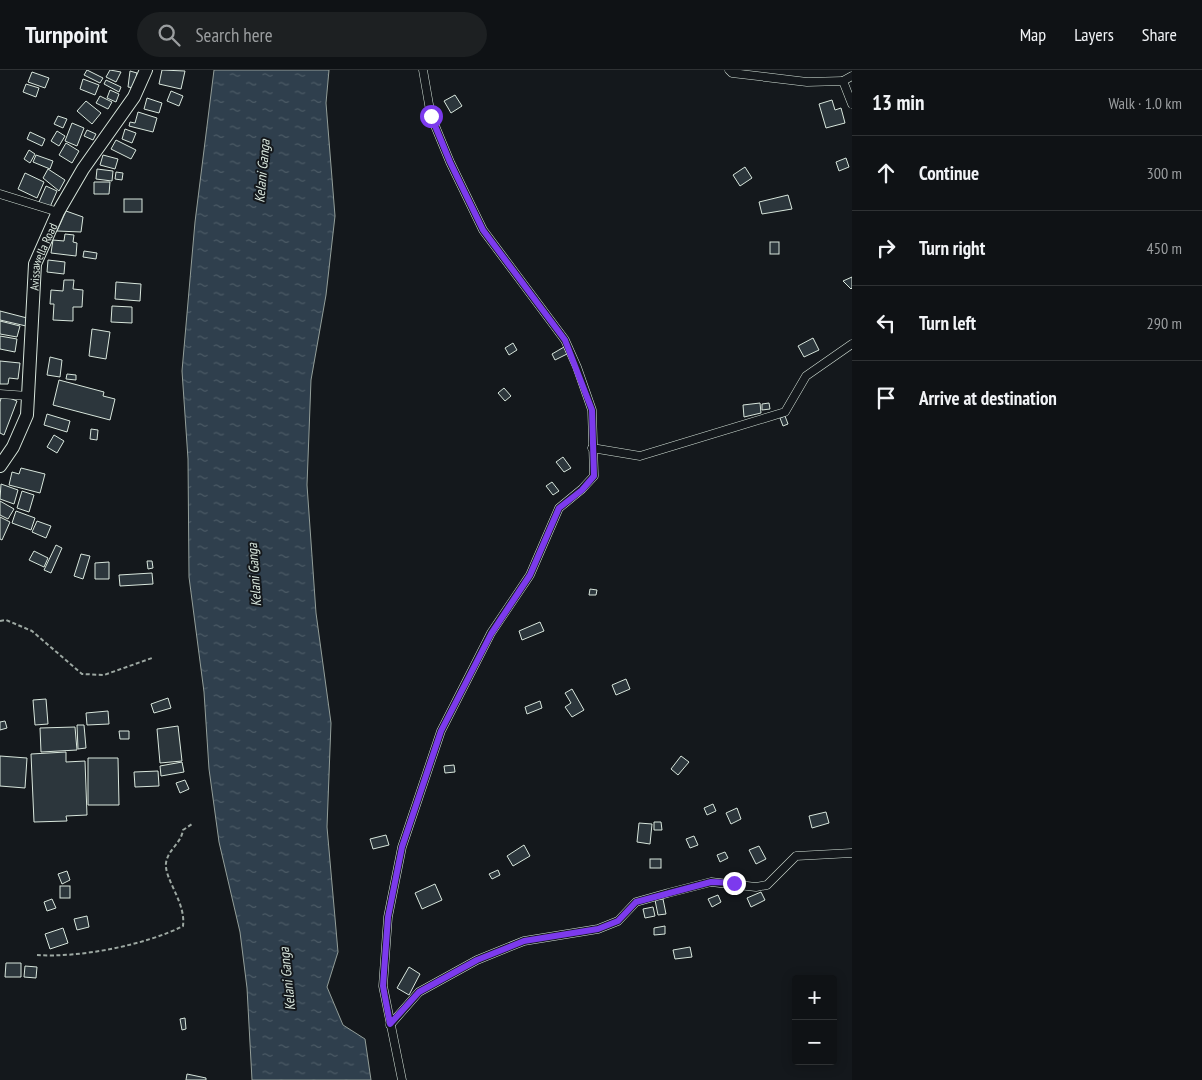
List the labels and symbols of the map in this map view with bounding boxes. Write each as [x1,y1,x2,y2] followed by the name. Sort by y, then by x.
[420,105,443,128] route start
[250,137,274,203] water label: Kelani Ganga
[26,220,60,291] street label: Avissawella Road
[243,541,265,607] water label: Kelani Ganga
[723,872,746,895] route end
[275,945,299,1011] water label: Kelani Ganga

